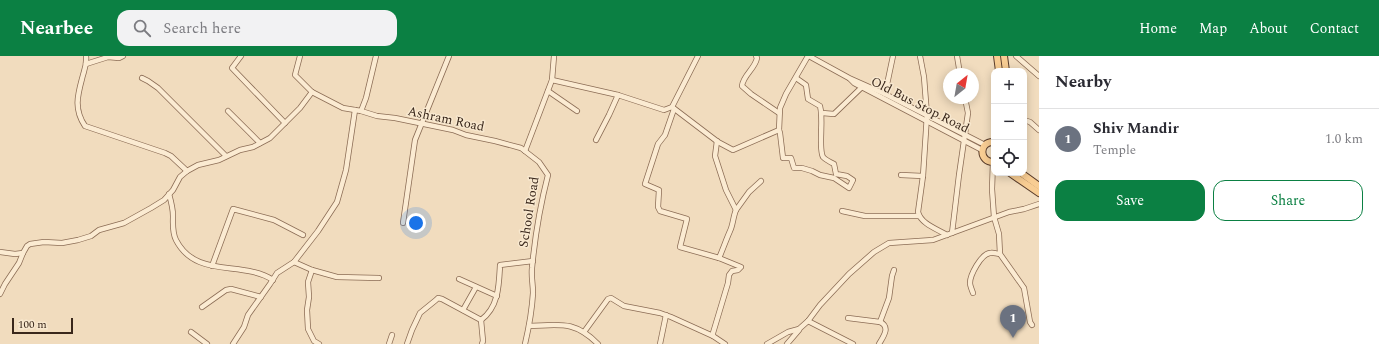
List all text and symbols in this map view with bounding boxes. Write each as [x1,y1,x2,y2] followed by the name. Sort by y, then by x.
[117,10,397,46] search box
[20,14,93,43] text: Nearbee
[131,17,153,39] icon: search
[163,17,241,40] text: Search here
[1139,18,1177,39] text: Home
[1199,18,1227,39] text: Map
[1249,18,1288,39] text: About
[1310,18,1359,39] text: Contact
[943,68,979,104] north arrow
[991,68,1027,176] map controls
[991,68,1027,104] button: +
[1055,69,1111,95] text: Nearby
[867,72,973,138] street label: Old Bus Stop Road
[406,101,486,137] street label: Ashram Road
[991,104,1027,140] button: −
[1093,117,1179,140] text: Shiv Mandir
[1064,129,1072,149] text: 1
[1325,129,1363,149] text: 1.0 km
[991,140,1027,176] button: locate
[1093,140,1136,160] text: Temple
[514,175,544,249] street label: School Road
[1055,180,1205,221] button: Save
[1213,180,1363,221] button: Share
[406,213,426,233] your location
[1000,305,1026,338] pin: 1
[12,316,73,335] scale bar
[18,316,47,333] text: 100 m

